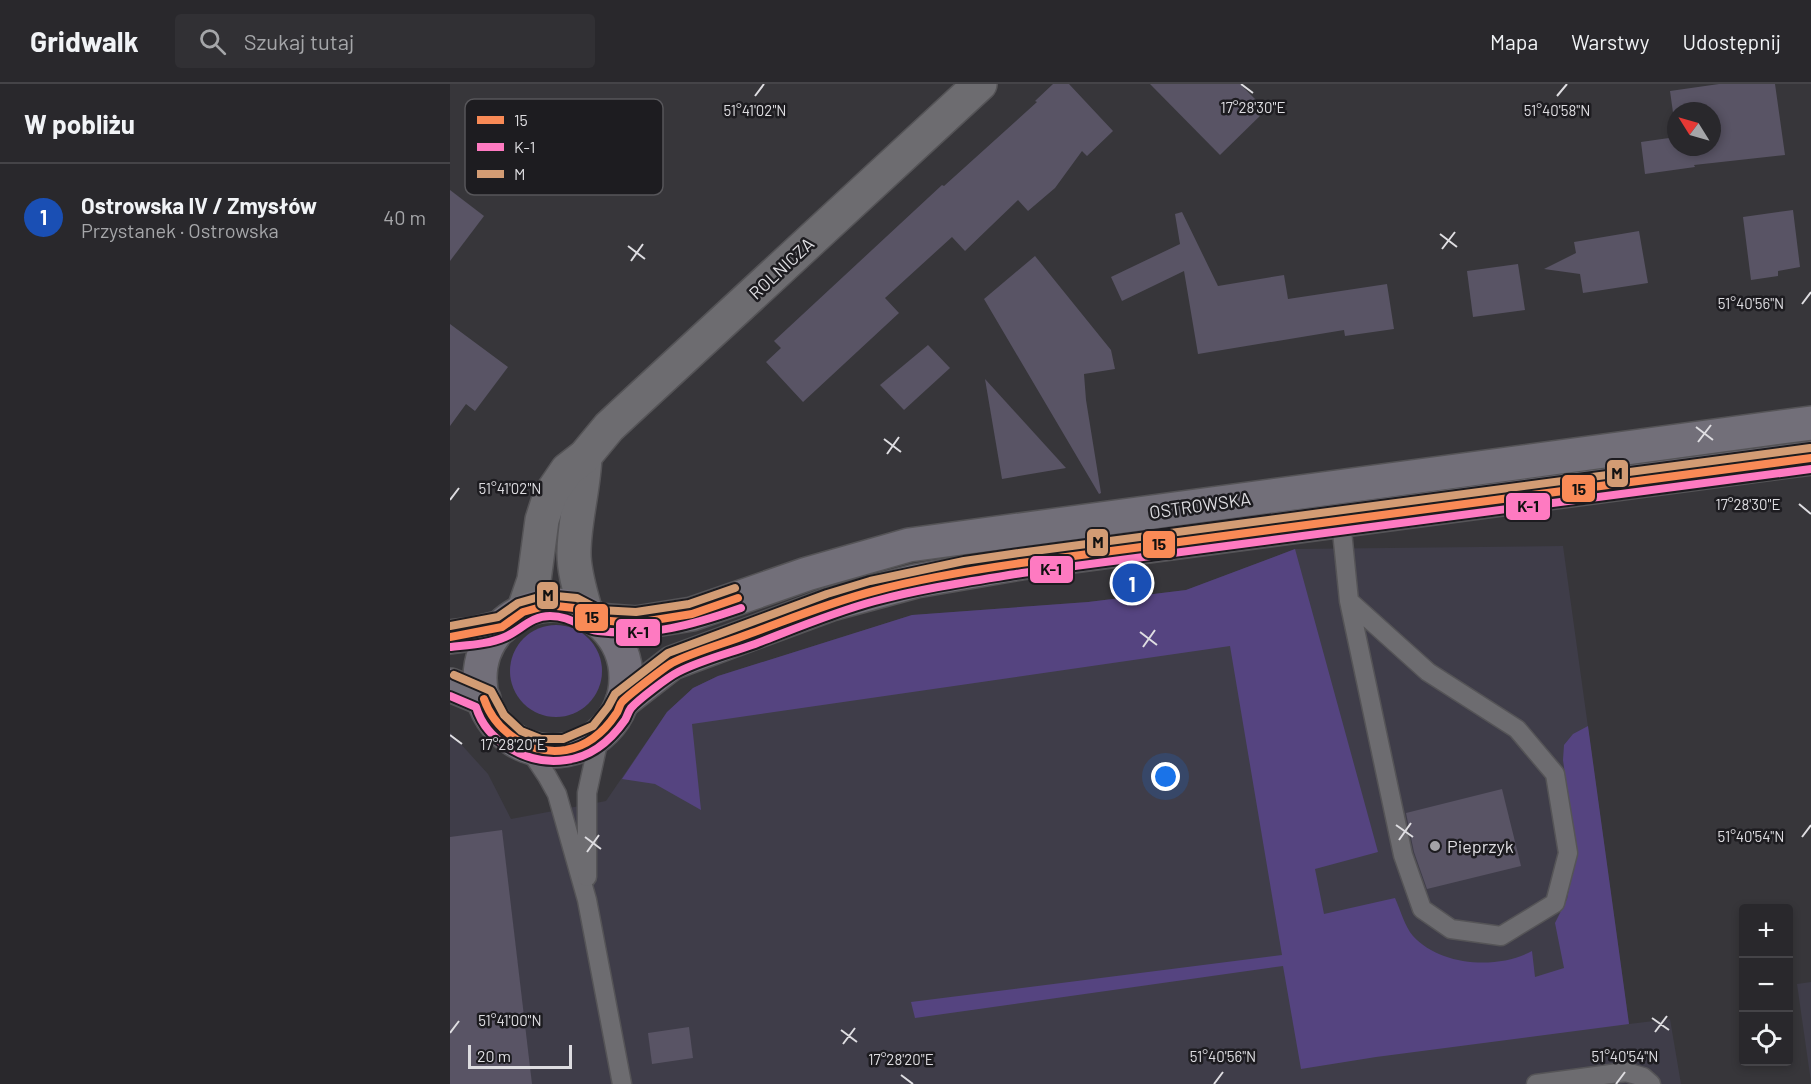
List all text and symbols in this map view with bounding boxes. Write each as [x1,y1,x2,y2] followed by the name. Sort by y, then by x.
[175,14,595,68] search box
[30,24,139,58] text: Gridwalk
[196,25,229,58] icon: search
[244,28,354,54] text: Szukaj tutaj
[1490,29,1538,54] text: Mapa
[1571,29,1649,54] text: Warstwy
[1682,29,1781,54] text: Udostępnij
[1220,98,1286,116] text: 17°28'30"E
[465,99,663,195] legend
[724,101,786,119] text: 51°41'02"N
[1524,101,1590,119] text: 51°40'58"N
[1667,102,1721,156] north arrow
[24,108,135,139] text: W pobliżu
[514,110,528,129] text: 15
[514,137,535,156] text: K-1
[514,164,525,183] text: M
[81,192,317,218] text: Ostrowska IV / Zmysłów
[40,205,47,229] text: 1
[383,205,426,229] text: 40 m
[81,218,279,242] text: Przystanek · Ostrowska
[744,232,818,304] street label: ROLNICZA
[1718,294,1784,312] text: 51°40'56"N
[1606,459,1629,488] line badge: M
[1611,463,1623,482] text: M
[1561,474,1596,503] line badge: 15
[479,479,541,497] text: 51°41'02"N
[1572,479,1587,498] text: 15
[1148,487,1252,523] street label: OSTROWSKA
[1505,492,1551,521] line badge: K-1
[1715,495,1781,513] text: 17°28'30"E
[1517,496,1539,515] text: K-1
[1086,528,1109,557] line badge: M
[1142,530,1176,559] line badge: 15
[1092,532,1104,551] text: M
[1152,534,1167,553] text: 15
[1029,555,1074,584] line badge: K-1
[1040,559,1062,578] text: K-1
[1112,560,1152,606] pin: 1
[536,581,559,610] line badge: M
[542,585,554,604] text: M
[574,603,609,632] line badge: 15
[585,607,600,626] text: 15
[615,618,661,647] line badge: K-1
[627,622,649,641] text: K-1
[480,735,546,753] text: 17°28'20"E
[1151,762,1180,791] your location
[1718,827,1784,845] text: 51°40'54"N
[1447,835,1514,857] place label: Pieprzyk
[1428,839,1442,853] marker: Pieprzyk
[1739,904,1793,1066] map controls
[1739,904,1793,958] button: +
[1739,958,1793,1012] button: −
[478,1011,542,1029] text: 51°41'00"N
[1739,1012,1793,1066] button: locate
[468,1042,572,1070] scale bar
[477,1046,511,1065] text: 20 m
[1190,1047,1256,1065] text: 51°40'56"N
[1592,1047,1658,1065] text: 51°40'54"N
[868,1050,934,1068] text: 17°28'20"E

